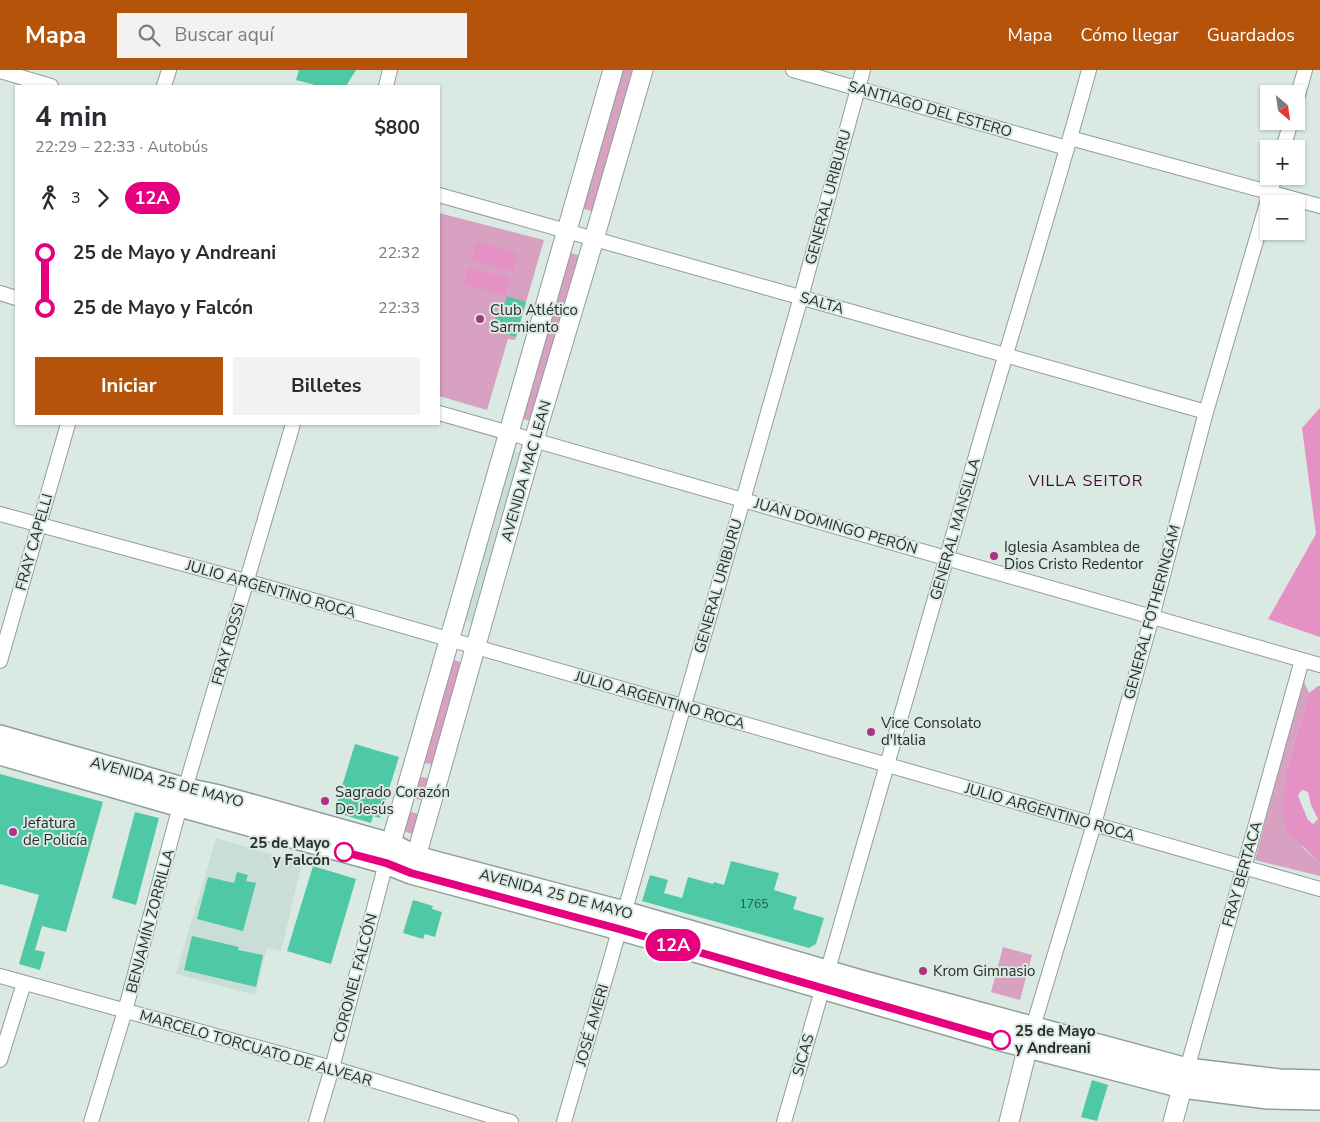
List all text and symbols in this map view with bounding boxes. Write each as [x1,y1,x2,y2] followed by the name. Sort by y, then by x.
[117,13,467,58] search box
[25,19,87,51] text: Mapa
[135,21,163,49] icon: search
[175,22,274,48] text: Buscar aquí
[1008,23,1053,47] text: Mapa
[1081,23,1179,47] text: Cómo llegar
[1207,23,1295,47] text: Guardados
[846,76,1014,142] street label: SANTIAGO DEL ESTERO
[1260,85,1305,130] north arrow
[1260,85,1305,240] map controls
[35,98,107,136] text: 4 min
[374,115,420,141] text: $800
[800,127,856,267] street label: GENERAL URIBURU
[35,136,208,158] text: 22:29 – 22:33 · Autobús
[1260,140,1305,185] button: +
[35,184,63,212] icon: walk
[89,184,117,212] icon: forward
[135,186,170,210] text: 12A
[71,187,81,209] text: 3
[1260,195,1305,240] button: −
[73,240,276,266] text: 25 de Mayo y Andreani
[378,242,420,264] text: 22:32
[798,287,847,319] street label: SALTA
[73,295,253,321] text: 25 de Mayo y Falcón
[378,297,420,319] text: 22:33
[490,300,578,337] place label: Club Atlético Sarmiento
[474,313,486,325] marker: Club Atlético Sarmiento
[35,357,223,415] button: Iniciar
[233,357,420,415] button: Billetes
[496,398,556,544] street label: AVENIDA MAC LEAN
[925,455,985,602] street label: GENERAL MANSILLA
[1027,470,1144,492] district label: VILLA SEITOR
[11,491,57,593] street label: FRAY CAPELLI
[751,492,920,559] street label: JUAN DOMINGO PERÓN
[689,516,747,656] street label: GENERAL URIBURU
[1119,523,1185,701] street label: GENERAL FOTHERINGAM
[1004,537,1144,574] place label: Iglesia Asamblea de Dios Cristo Redentor
[988,550,1000,562] marker: Iglesia Asamblea de Dios Cristo Redentor
[183,555,359,623] street label: JULIO ARGENTINO ROCA
[207,601,249,687] street label: FRAY ROSSI
[572,666,748,734] street label: JULIO ARGENTINO ROCA
[880,713,981,750] place label: Vice Consolato d'Italia
[865,726,877,738] marker: Vice Consolato d'Italia
[88,752,246,812] street label: AVENIDA 25 DE MAYO
[962,778,1138,846] street label: JULIO ARGENTINO ROCA
[335,782,450,819] place label: Sagrado Corazón De Jesús
[319,795,331,807] marker: Sagrado Corazón De Jesús
[22,813,87,850] place label: Jefatura de Policía
[1217,819,1267,929] street label: FRAY BERTACA
[7,826,19,838] marker: Jefatura de Policía
[249,833,330,870] place label: 25 de Mayo y Falcón
[334,842,354,862] marker: 25 de Mayo y Falcón
[121,847,179,995] street label: BENJAMÍN ZORRILLA
[477,864,635,924] street label: AVENIDA 25 DE MAYO
[740,896,768,912] house number: 1765
[327,911,382,1045] street label: CORONEL FALCÓN
[644,929,702,961] line badge: 12A
[656,933,691,957] text: 12A
[933,961,1035,981] place label: Krom Gimnasio
[917,965,929,977] marker: Krom Gimnasio
[570,982,613,1069] street label: JOSÉ AMERI
[137,1005,375,1091] street label: MARCELO TORCUATO DE ALVEAR
[1014,1021,1096,1058] place label: 25 de Mayo y Andreani
[991,1030,1011,1050] marker: 25 de Mayo y Andreani
[787,1032,819,1078] street label: SICAS

